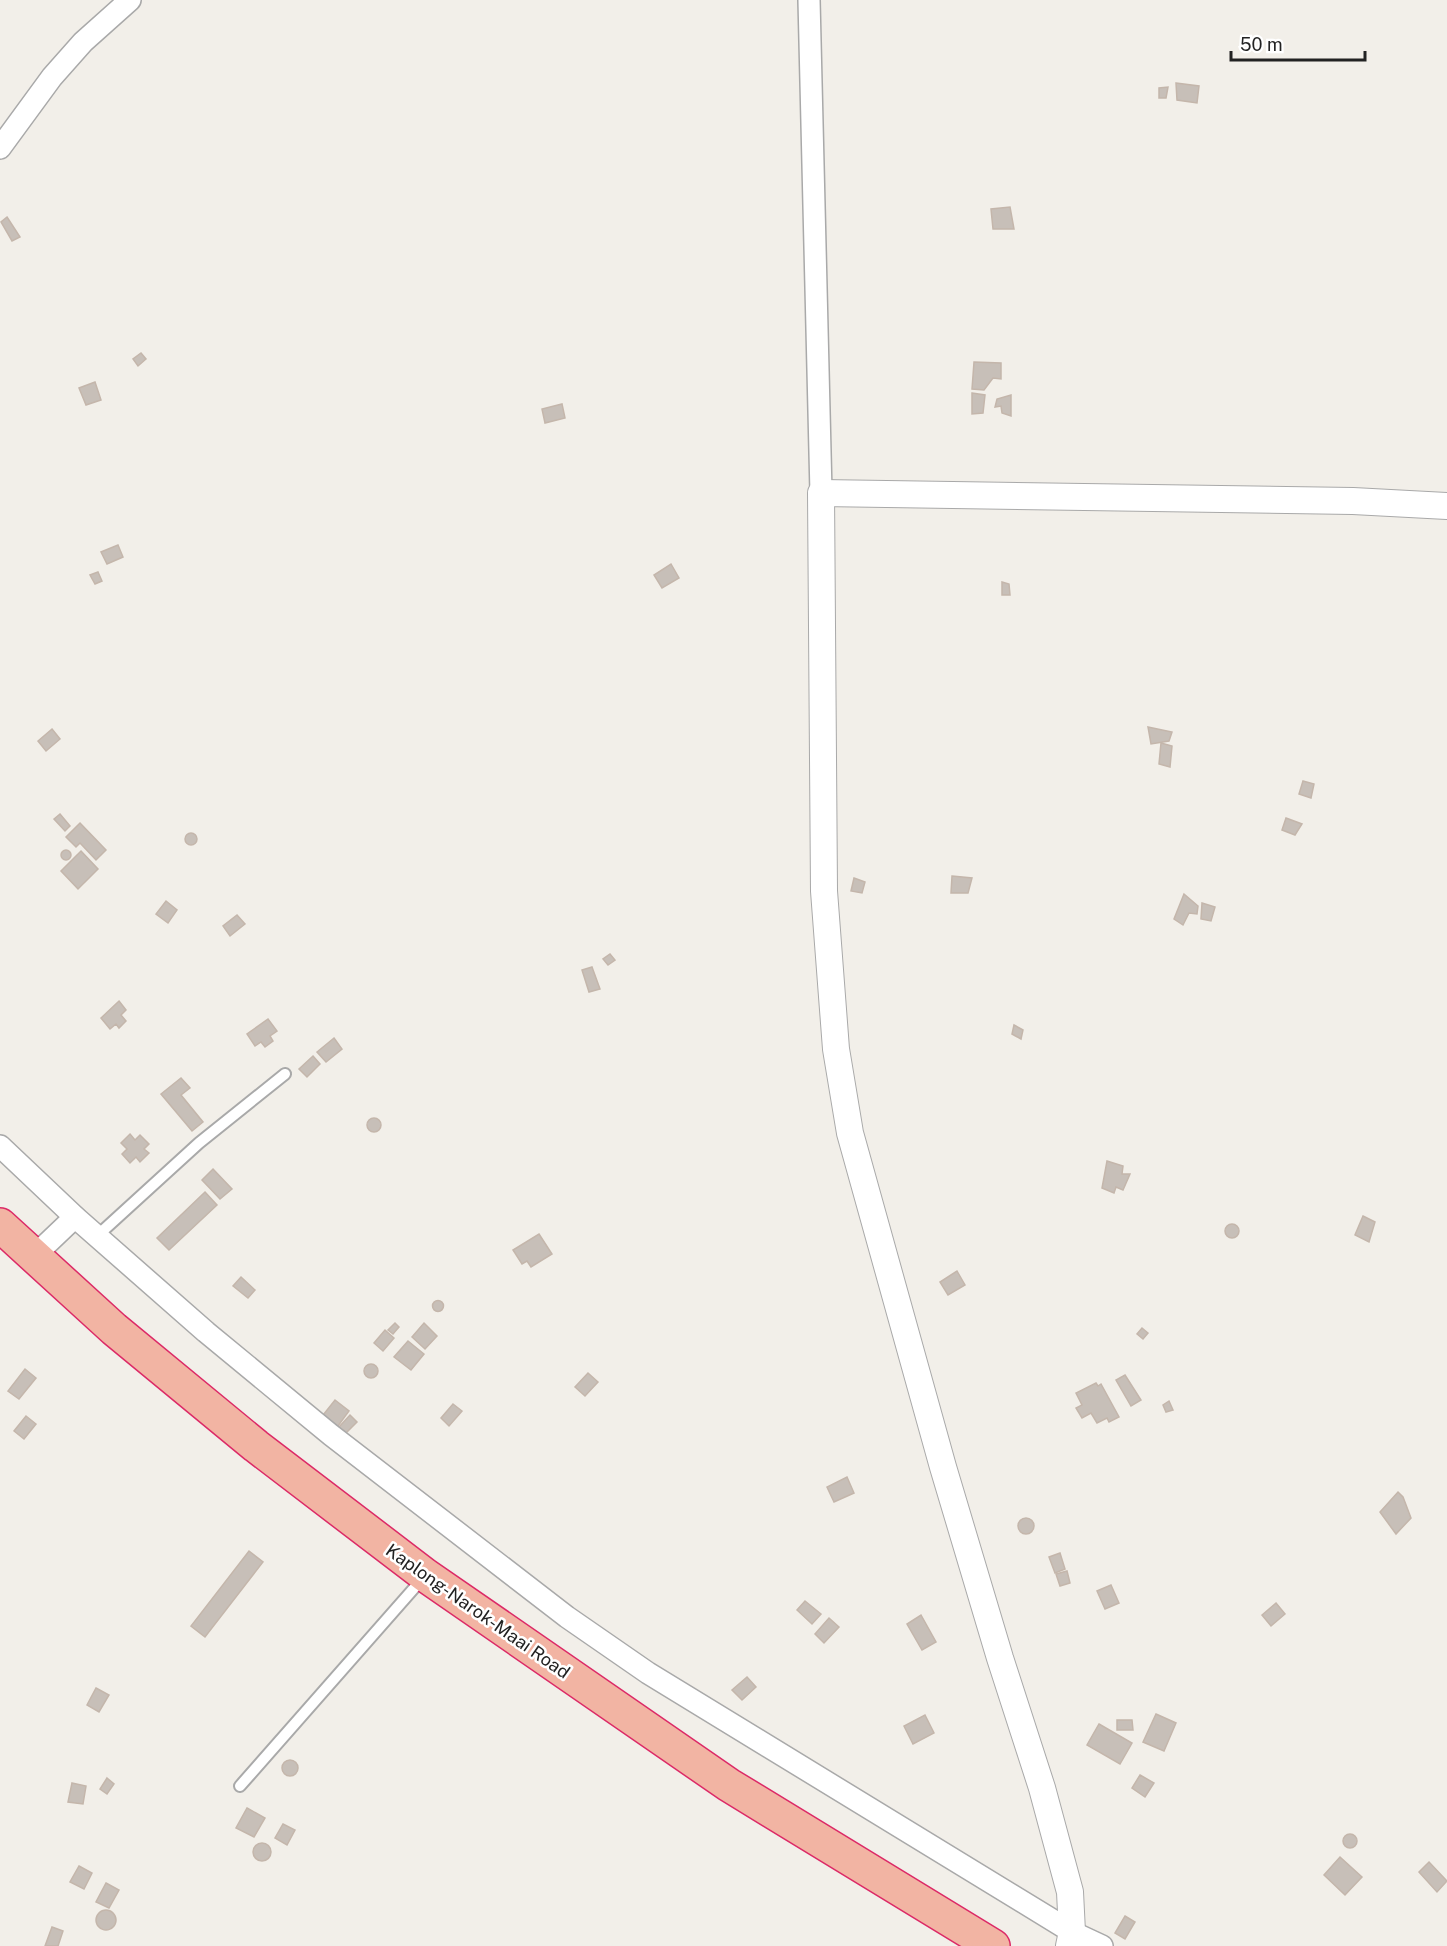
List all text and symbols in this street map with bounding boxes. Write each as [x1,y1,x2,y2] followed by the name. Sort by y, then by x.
[1231,24,1364,62] scale bar
[1240,34,1283,55] text: 50 m
[382,1539,574,1683] street label: Kaplong-Narok-Maai Road

